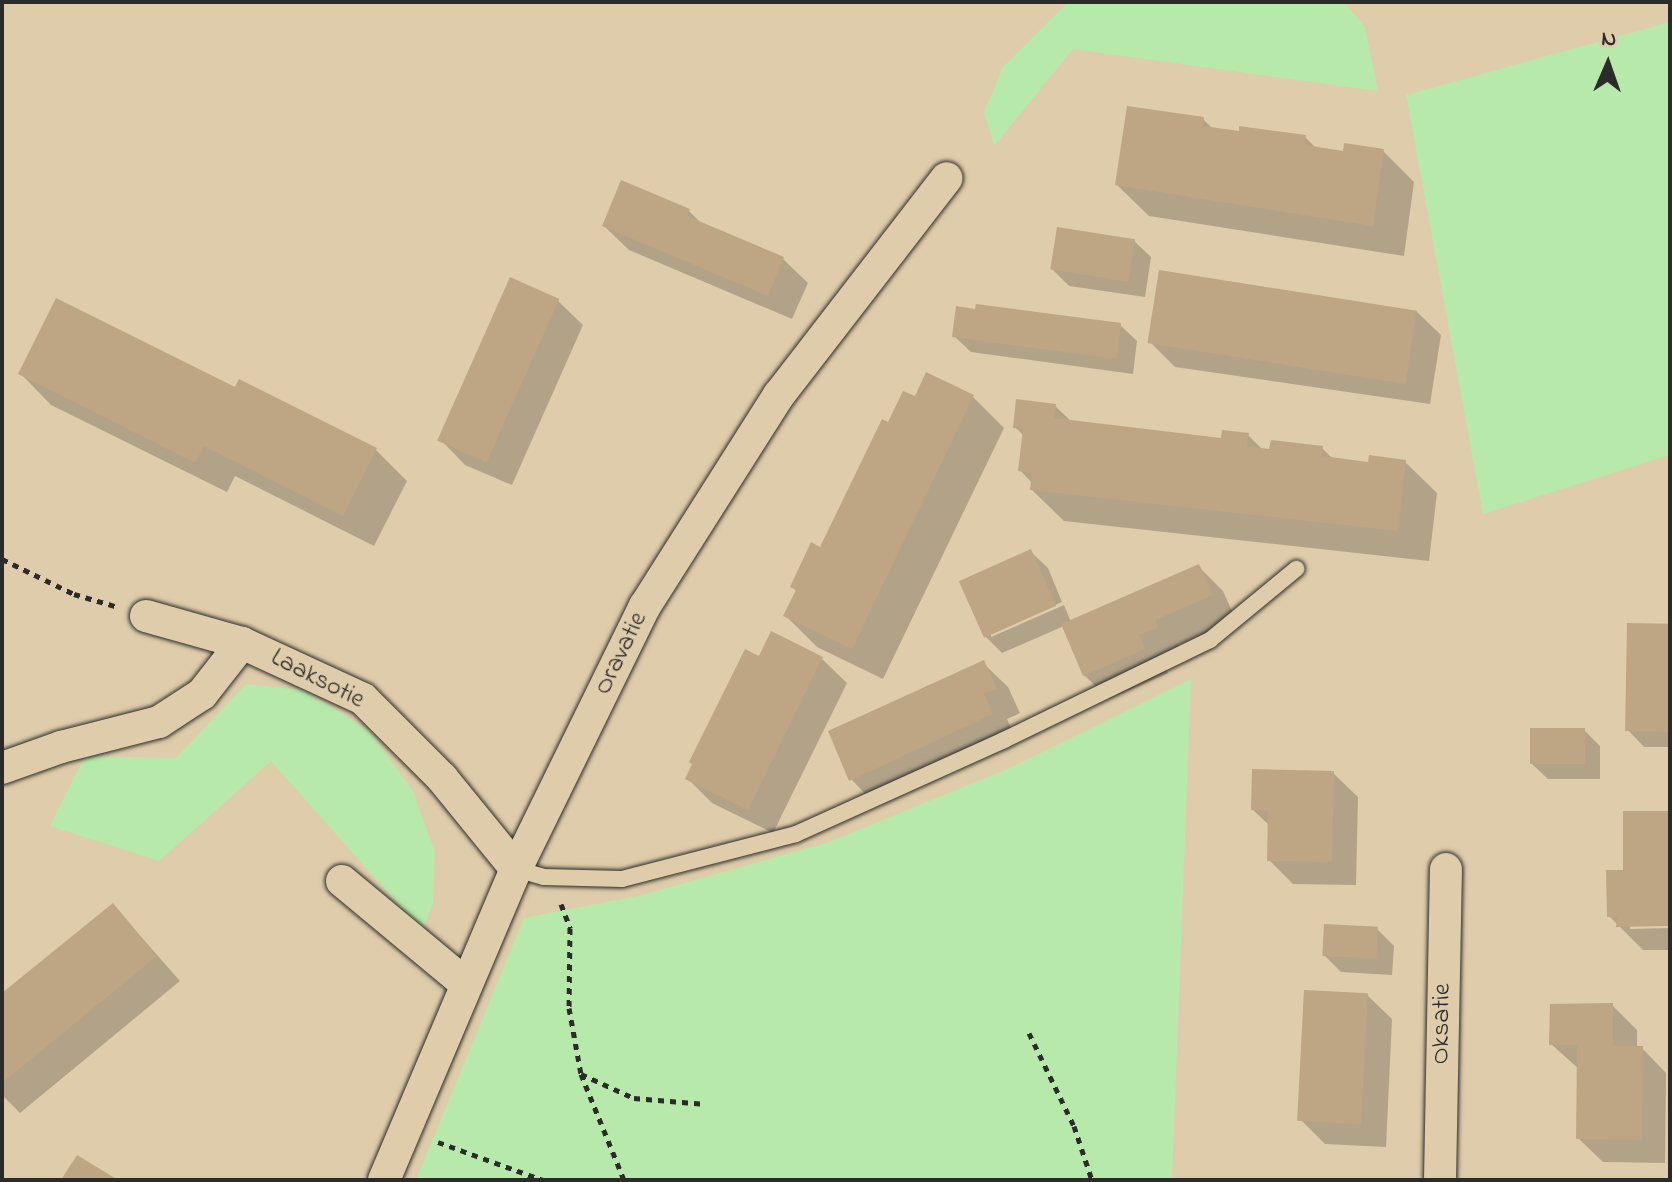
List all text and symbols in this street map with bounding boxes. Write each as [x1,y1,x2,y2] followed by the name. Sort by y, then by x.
[1568,24,1648,104] north arrow
[1601,24,1617,56] text: N
[589,607,655,701] street label: Oravatie
[265,643,369,717] street label: Laaksotie
[1427,983,1459,1065] street label: Oksatie

